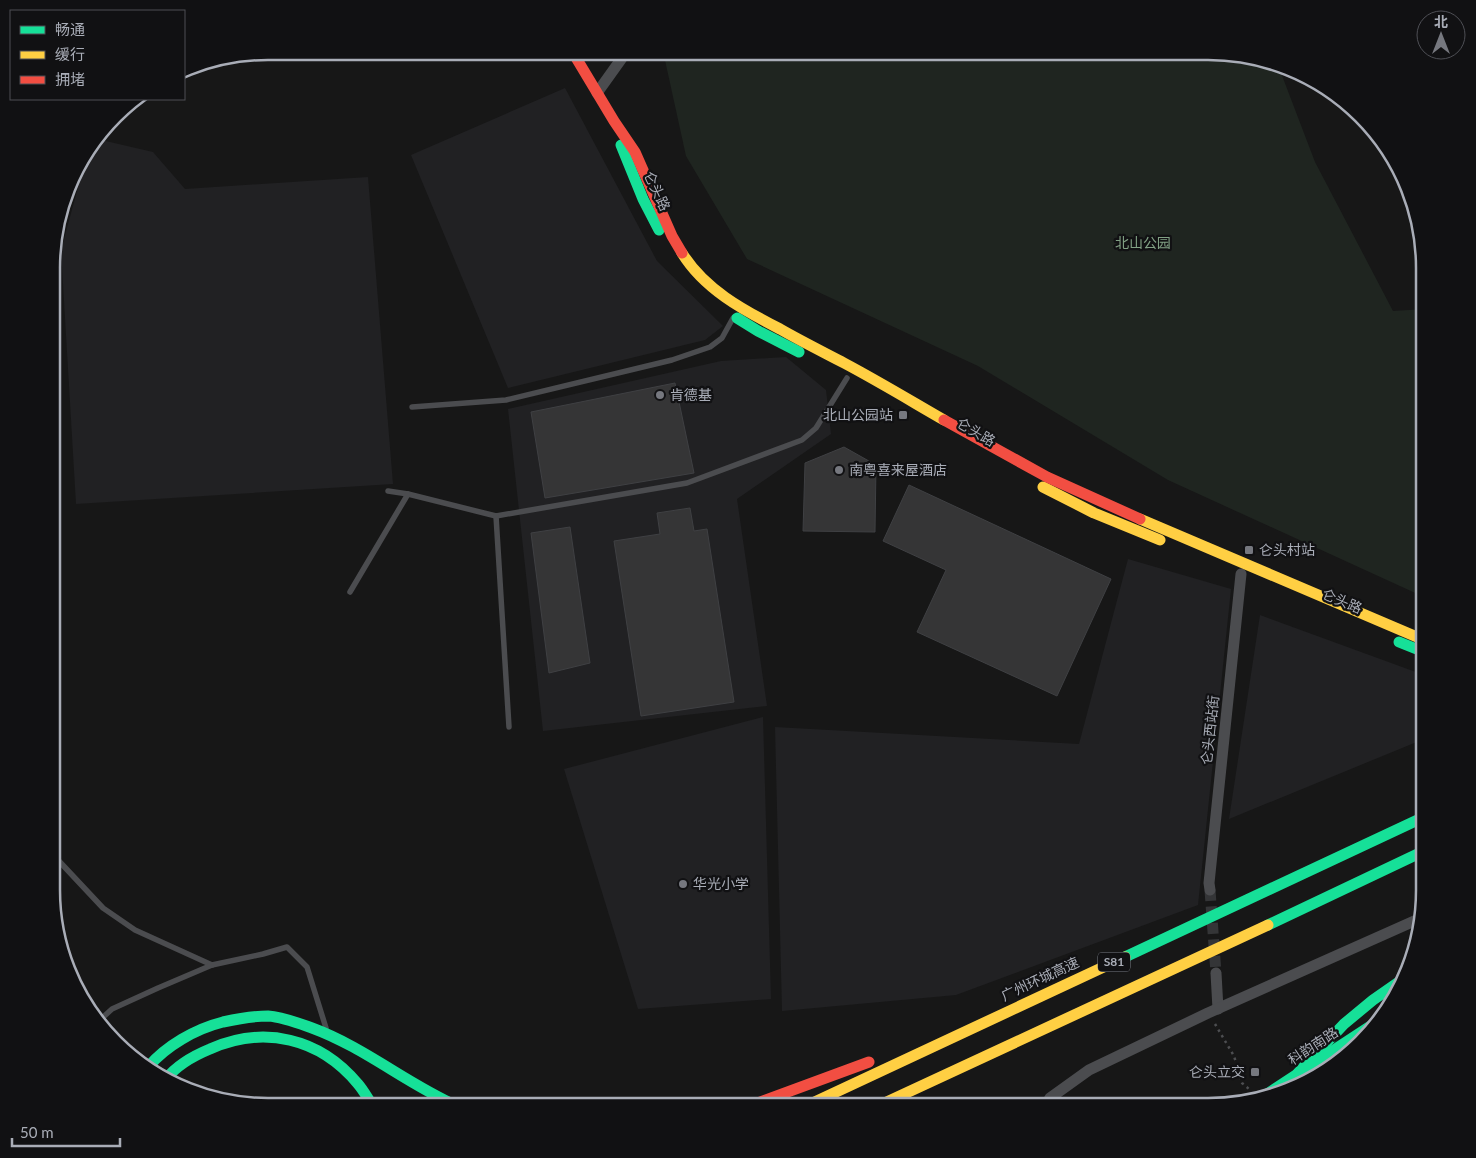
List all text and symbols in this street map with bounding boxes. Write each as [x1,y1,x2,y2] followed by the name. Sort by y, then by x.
[10,10,185,100] legend
[1416,10,1466,60] north arrow
[1434,13,1448,30] text: 北
[55,20,85,38] text: 畅通
[55,45,85,63] text: 缓行
[55,70,85,88] text: 拥堵
[641,168,674,213] street label: 仑头路
[1115,234,1171,251] park label: 北山公园
[670,386,712,403] place label: 肯德基
[654,389,666,401] marker: 肯德基
[823,406,893,423] place label: 北山公园站
[897,409,909,421] marker: 北山公园站
[954,414,999,449] street label: 仑头路
[849,461,947,478] place label: 南粤喜来屋酒店
[833,464,845,476] marker: 南粤喜来屋酒店
[1259,541,1315,558] place label: 仑头村站
[1243,544,1255,556] marker: 仑头村站
[1320,585,1365,617] street label: 仑头路
[1197,694,1222,766] street label: 仑头西站街
[693,875,749,892] place label: 华光小学
[677,878,689,890] marker: 华光小学
[1098,952,1130,972] road number: S81
[998,953,1081,1004] street label: 广州环城高速
[1285,1023,1341,1068] street label: 科韵南路
[1189,1063,1245,1080] place label: 仑头立交
[1249,1066,1261,1078] marker: 仑头立交
[12,1116,120,1148] scale bar
[20,1123,54,1141] text: 50 m

